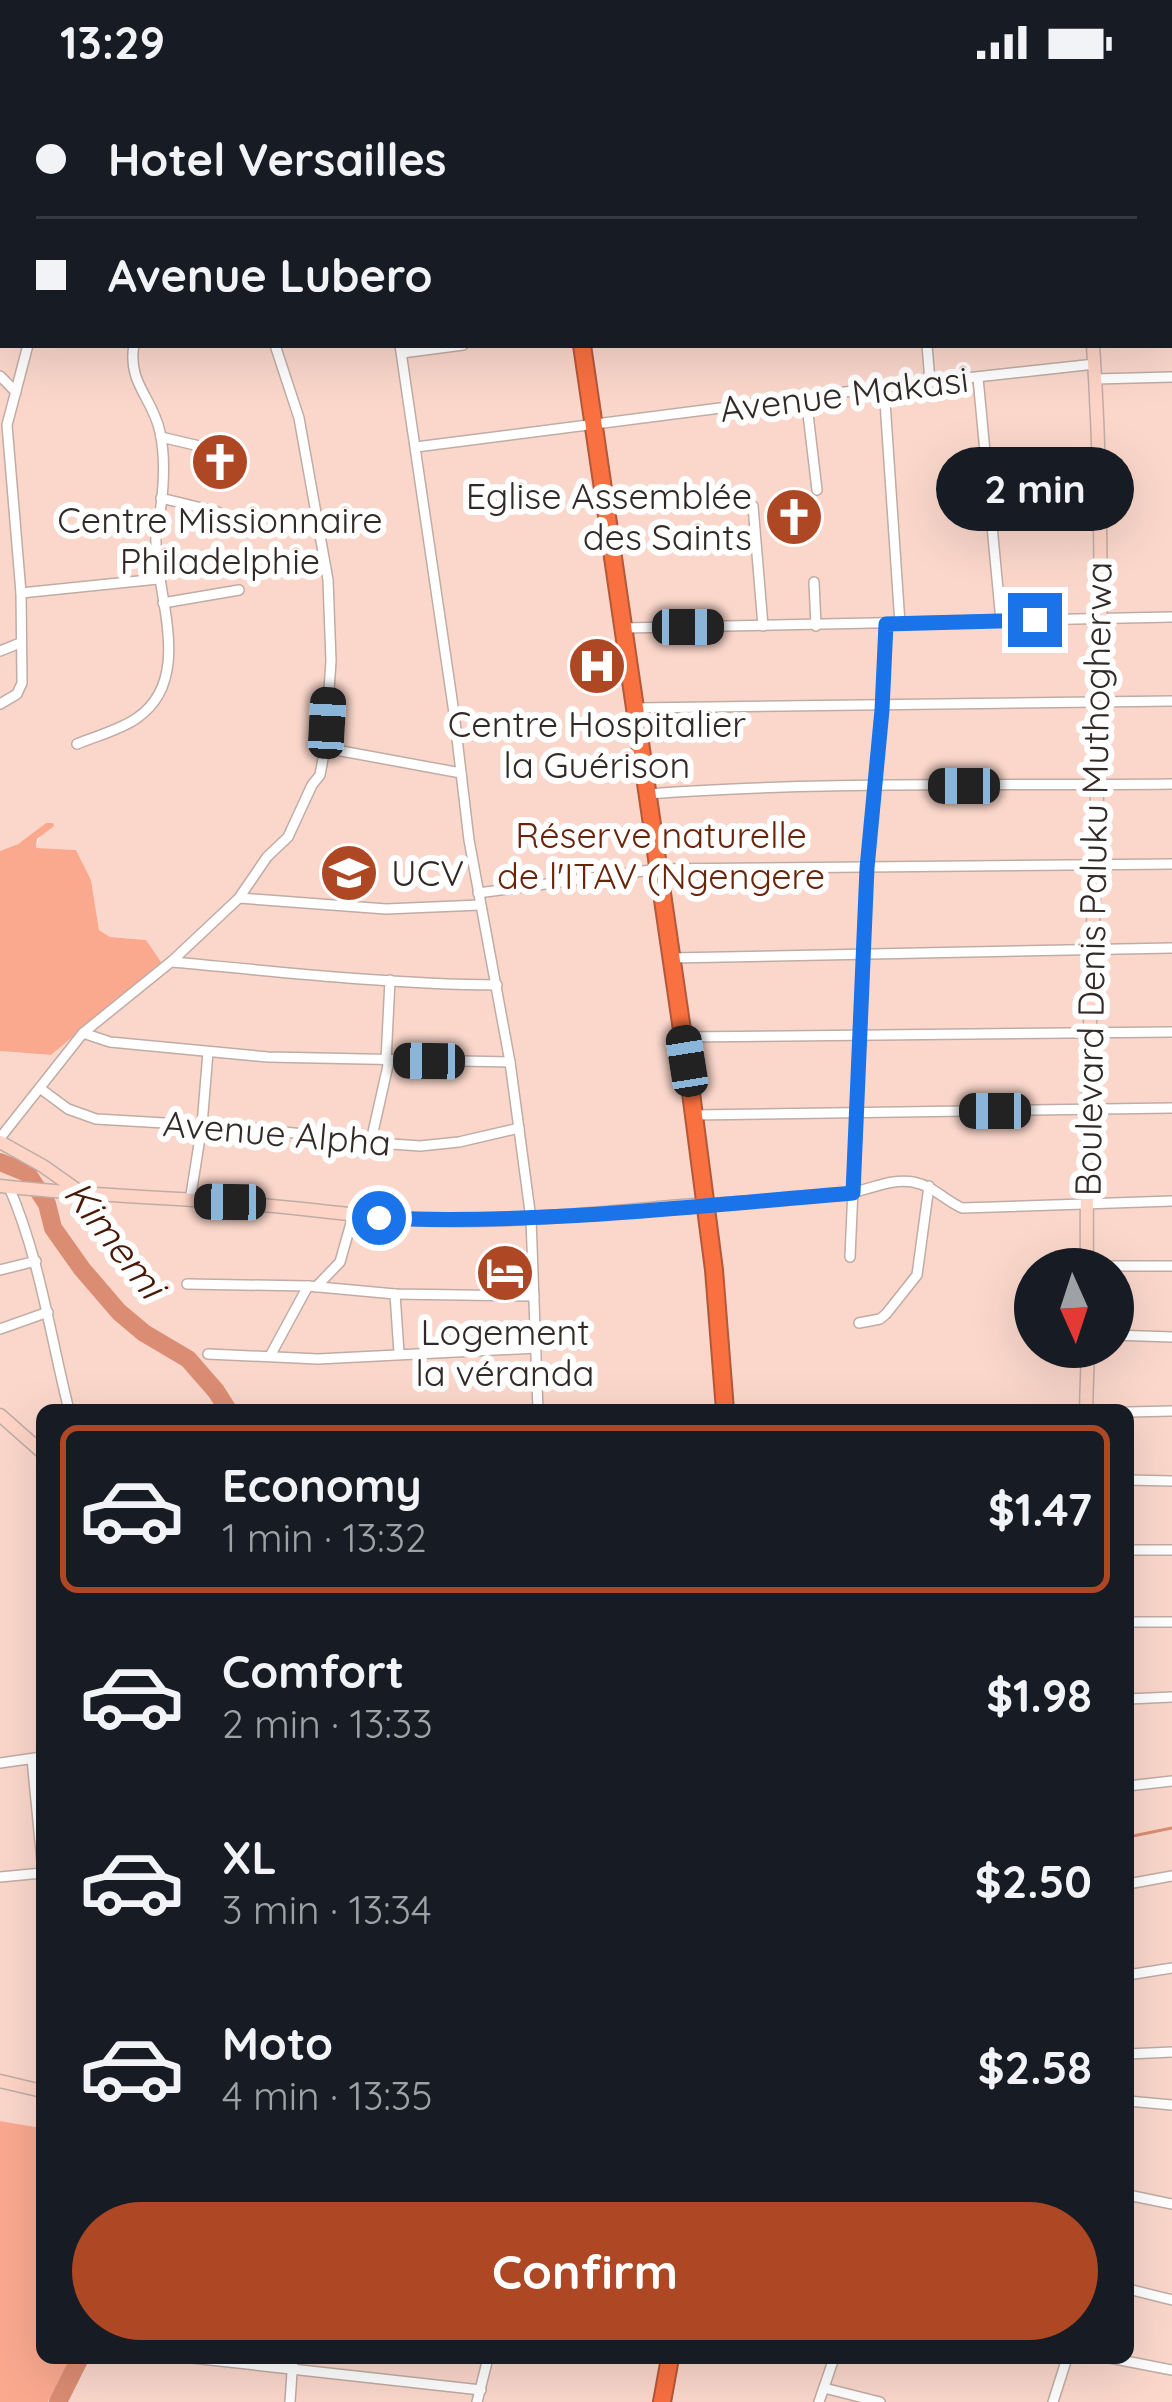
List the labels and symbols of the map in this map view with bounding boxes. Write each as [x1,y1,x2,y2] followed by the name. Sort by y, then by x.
[717,356,971,431] street label: Avenue Makasi
[189,431,251,493] church icon: Centre Missionnaire Philadelphie
[936,446,1134,530] callout: 2 min
[466,473,752,559] place label: Eglise Assemblée des Saints
[763,486,825,548] church icon: Eglise Assemblée des Saints
[57,497,383,583] place label: Centre Missionnaire Philadelphie
[1064,561,1121,1197] street label: Boulevard Denis Paluku Muthogherwa
[1008,593,1062,647] route end
[652,609,724,645] car
[566,635,628,697] hospital icon: Centre Hospitalier la Guérison
[307,686,347,760] car
[448,701,746,787] place label: Centre Hospitalier la Guérison
[928,768,1000,804] car
[497,812,825,898] park label: Réserve naturelle de l'ITAV (Ngengere
[318,842,380,904] school or university icon: UCV
[391,850,464,895] place label: UCV
[664,1023,710,1099] car
[393,1042,465,1080] car
[959,1093,1031,1129] car
[161,1100,393,1165] street label: Avenue Alpha
[54,1170,179,1311] water label: Kimemi
[194,1183,266,1221] car
[352,1191,406,1245] route start
[474,1242,536,1304] hotel icon: Logement la véranda
[1014,1248,1134,1368] north arrow
[416,1309,594,1395] place label: Logement la véranda

